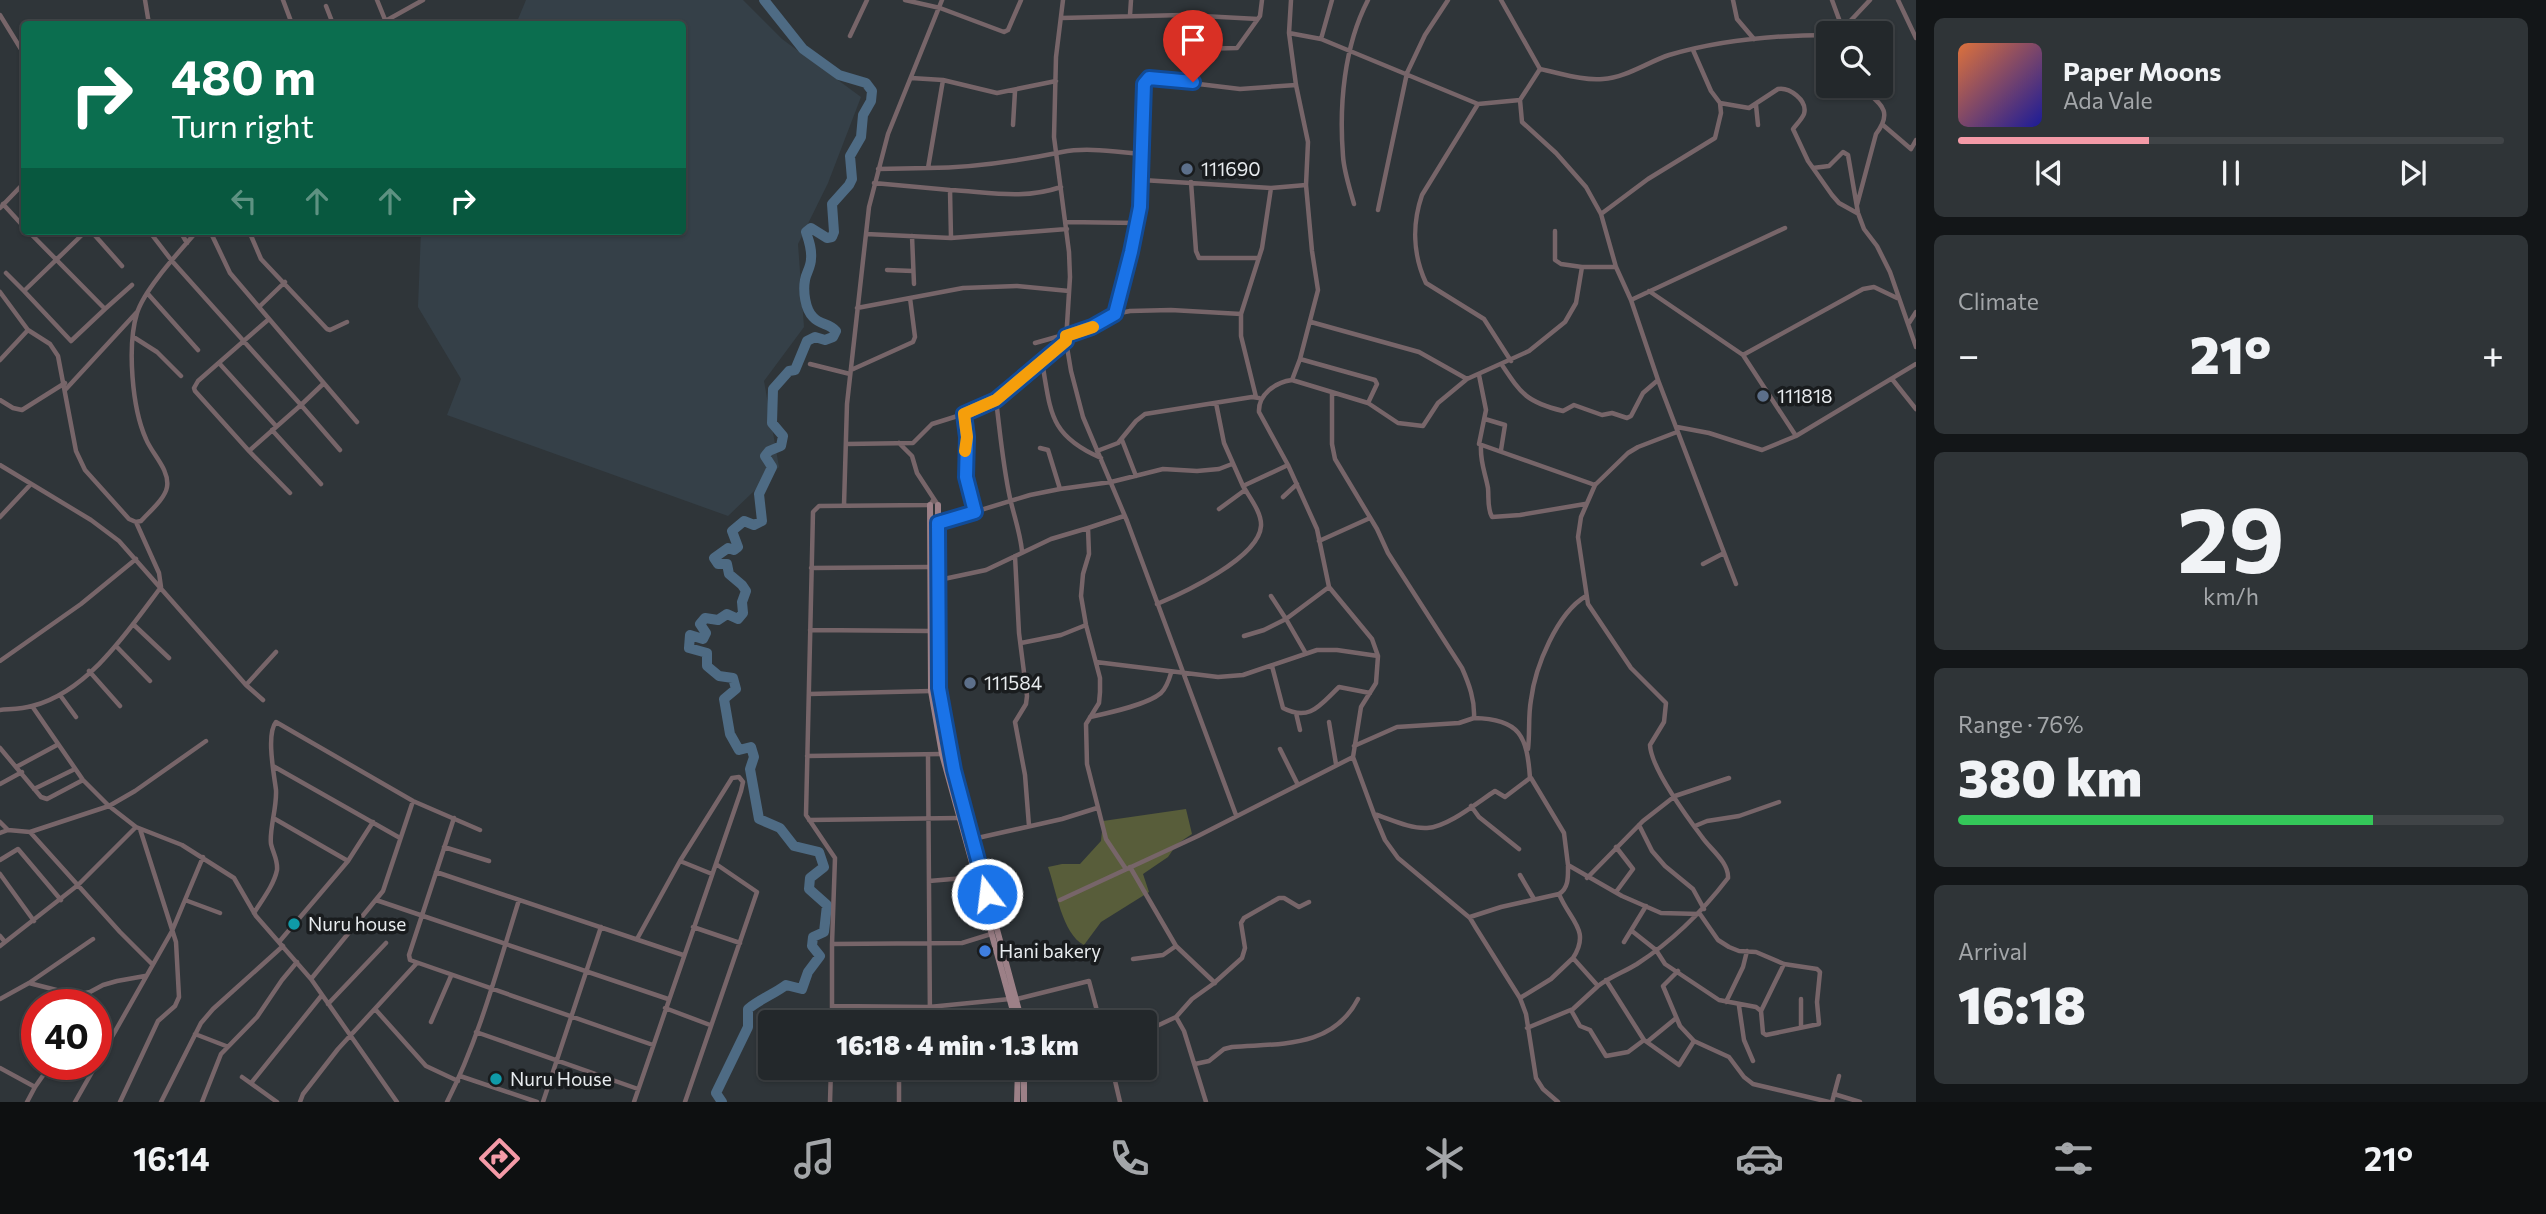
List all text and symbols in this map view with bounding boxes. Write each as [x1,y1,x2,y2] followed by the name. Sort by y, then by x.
[1163,10,1223,82] pin
[1174,21,1212,59] icon: arrive
[1816,21,1893,98] map controls
[1816,21,1893,98] button: search
[171,45,316,105] text: 480 m
[56,49,147,140] icon: right
[2063,55,2221,86] text: Paper Moons
[2063,86,2153,114] text: Ada Vale
[171,105,314,145] text: Turn right
[2030,154,2068,192] icon: previous
[2212,154,2250,192] icon: pause
[2394,154,2432,192] icon: next
[1201,157,1261,180] place label: 111690
[1179,161,1195,177] marker: 111690
[225,182,263,220] icon: left
[298,182,336,220] icon: ahead
[371,182,409,220] icon: ahead
[444,182,482,220] icon: right
[1958,287,2039,315] text: Climate
[2190,321,2271,385] text: 21°
[1958,330,1980,377] text: −
[2482,330,2504,377] text: +
[1777,384,1833,407] place label: 111818
[1755,388,1771,404] marker: 111818
[2177,480,2285,592] text: 29
[2203,582,2259,610] text: km/h
[984,671,1042,694] place label: 111584
[962,675,978,691] marker: 111584
[1958,710,2083,738] text: Range · 76%
[1958,744,2142,808] text: 380 km
[950,857,1024,931] position arrow
[308,912,406,935] place label: Nuru house
[286,916,302,932] marker: Nuru house
[1958,937,2028,965] text: Arrival
[999,939,1101,962] place label: Hani bakery
[977,943,993,959] marker: Hani bakery
[1958,971,2086,1035] text: 16:18
[21,989,112,1080] speed limit sign: 40
[836,1029,1079,1060] text: 16:18 · 4 min · 1.3 km
[510,1067,612,1090] place label: Nuru House
[488,1071,504,1087] marker: Nuru House
[475,1134,524,1183] icon: directions
[790,1134,839,1183] icon: music
[1105,1134,1154,1183] icon: phone
[1420,1134,1469,1183] icon: climate
[1735,1134,1784,1183] icon: car
[2049,1134,2098,1183] icon: filters
[133,1138,210,1178] text: 16:14
[2364,1138,2413,1178] text: 21°

